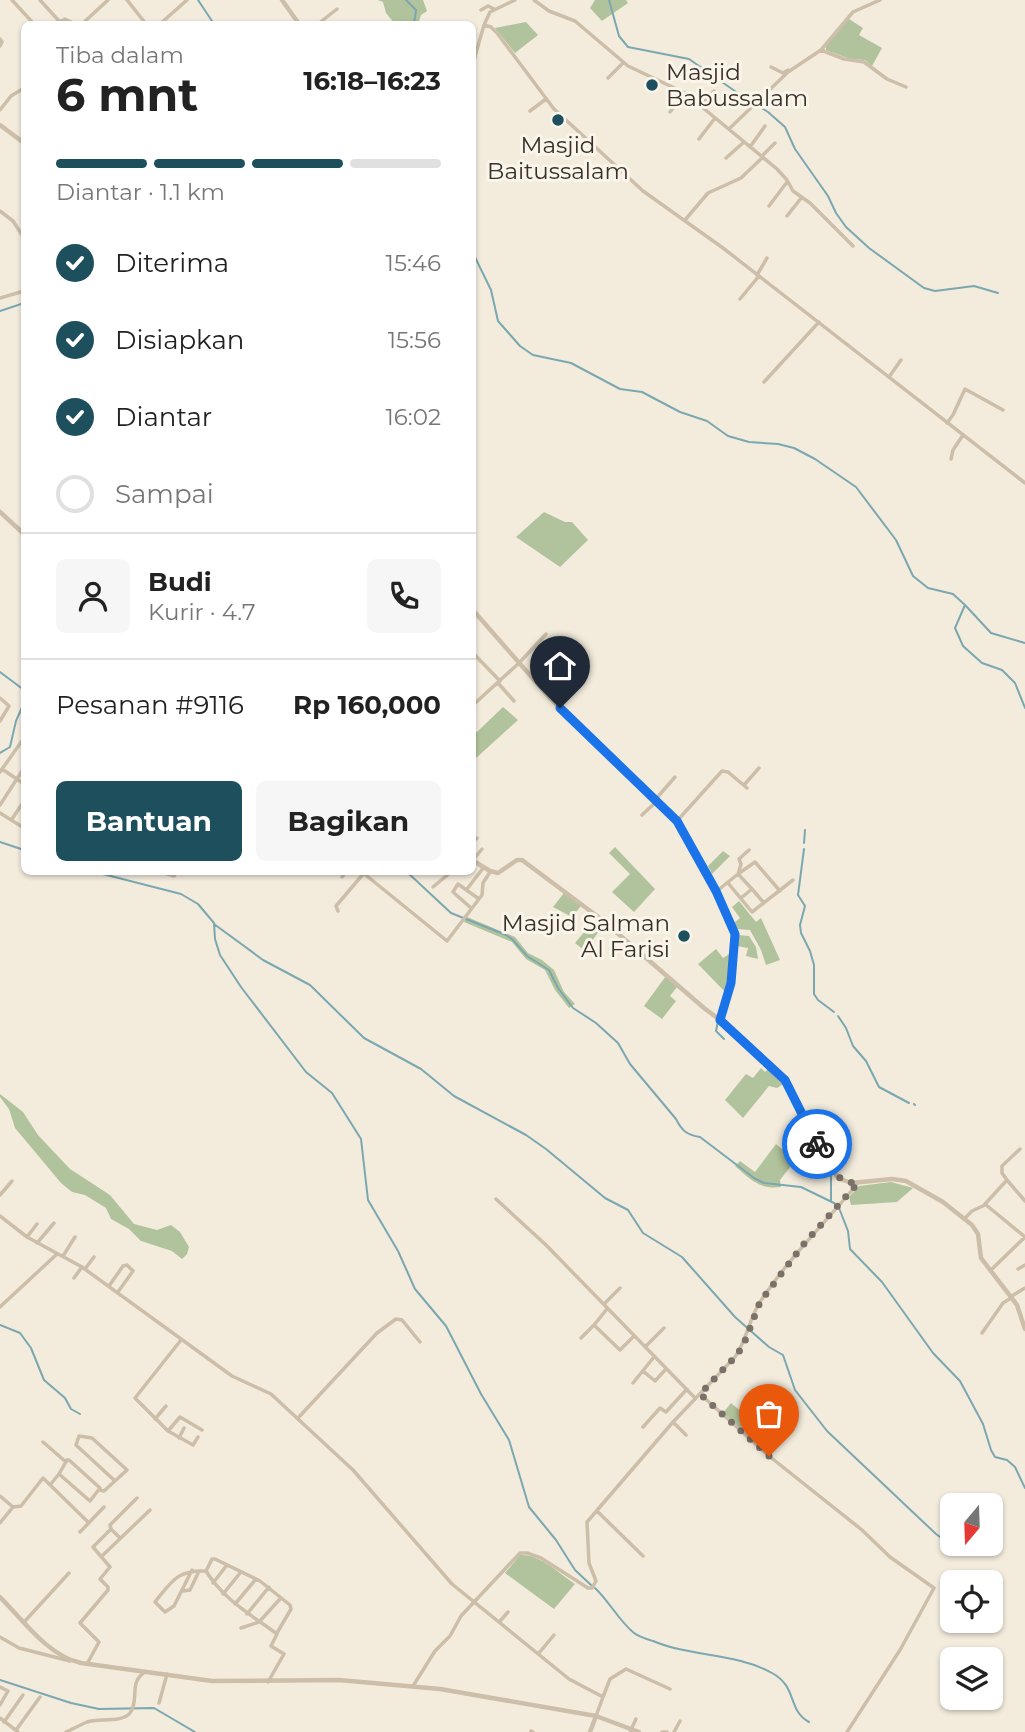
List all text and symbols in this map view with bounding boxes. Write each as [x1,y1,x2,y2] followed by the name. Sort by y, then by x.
[56,41,184,69] text: Tiba dalam
[666,58,808,112] place label: Masjid Babussalam
[303,65,441,97] text: 16:18–16:23
[56,66,198,123] text: 6 mnt
[644,77,660,93] marker: Masjid Babussalam
[550,112,566,128] marker: Masjid Baitussalam
[487,131,629,185] place label: Masjid Baitussalam
[56,178,225,206] text: Diantar · 1.1 km
[56,244,94,282] icon: check
[115,247,229,279] text: Diterima
[386,249,441,277] text: 15:46
[56,321,94,359] icon: check
[115,324,244,356] text: Disiapkan
[388,326,441,354] text: 15:56
[56,398,94,436] icon: check
[115,401,212,433] text: Diantar
[386,403,441,431] text: 16:02
[115,478,214,510] text: Sampai
[56,559,130,633] button: person
[367,559,441,633] button: phone
[148,566,212,598] text: Budi
[148,598,255,626] text: Kurir · 4.7
[530,636,590,708] pin
[541,647,579,685] icon: home
[56,689,244,721] text: Pesanan #9116
[293,689,441,721] text: Rp 160,000
[56,781,242,861] button: Bantuan
[256,781,441,861] button: Bagikan
[502,909,670,963] place label: Masjid Salman Al Farisi
[676,928,692,944] marker: Masjid Salman Al Farisi
[782,1109,852,1179] courier
[798,1125,836,1163] icon: bike
[739,1384,799,1456] pin
[750,1395,788,1433] icon: bag
[940,1493,1003,1556] north arrow
[940,1493,1003,1710] map controls
[940,1570,1003,1633] button: locate
[940,1647,1003,1710] button: layers

